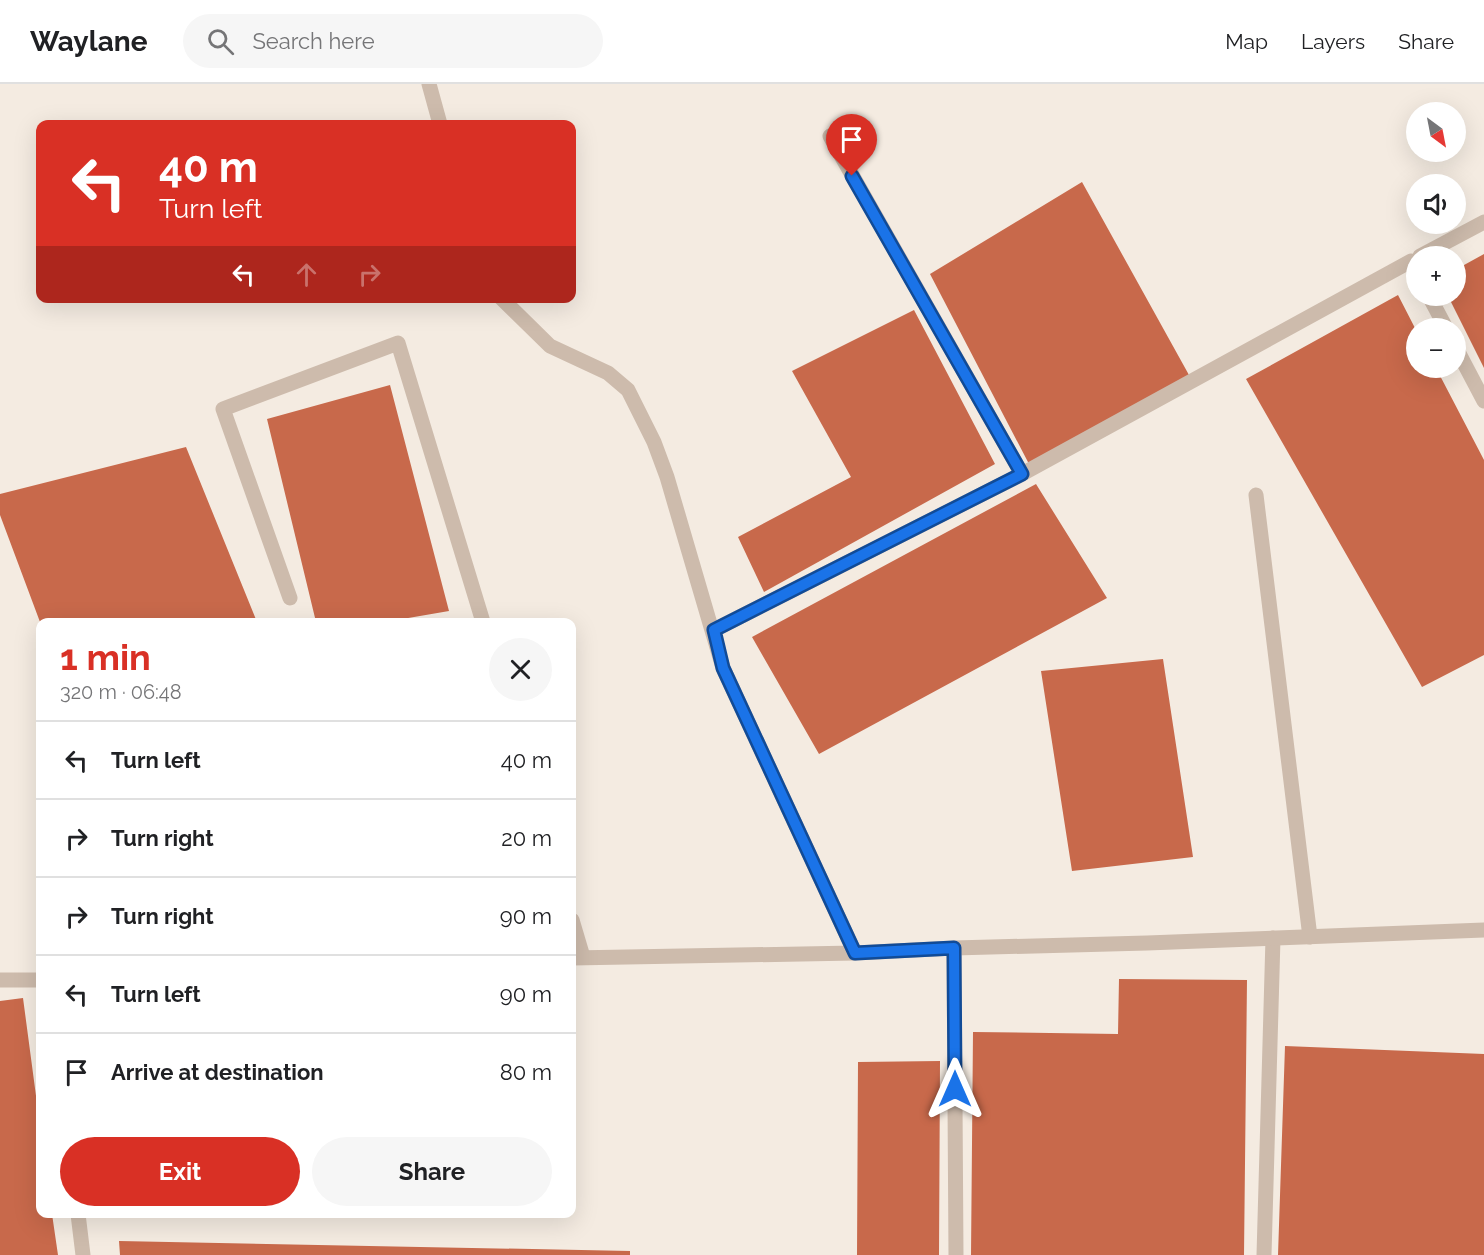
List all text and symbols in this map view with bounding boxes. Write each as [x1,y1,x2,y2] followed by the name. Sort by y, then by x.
[183,14,603,68] search box
[30,25,147,58] text: Waylane
[204,25,237,58] icon: search
[252,28,375,54] text: Search here
[1225,29,1268,54] text: Map
[1301,29,1365,54] text: Layers
[1398,29,1454,54] text: Share
[1406,102,1466,162] north arrow
[1406,102,1466,378] map controls
[826,114,877,176] pin
[835,123,868,156] icon: arrive
[159,143,258,192] text: 40 m
[60,144,138,222] icon: left
[1406,174,1466,234] button: sound
[159,193,262,224] text: Turn left
[1406,246,1466,306] button: +
[227,258,260,291] icon: left
[290,258,323,291] icon: ahead
[353,258,386,291] icon: right
[1406,318,1466,378] button: −
[60,636,151,678] text: 1 min
[489,638,552,701] button: close
[60,680,182,704] text: 320 m · 06:48
[60,744,93,777] icon: left
[111,747,201,773] text: Turn left
[501,747,552,773] text: 40 m
[60,822,93,855] icon: right
[111,825,214,851] text: Turn right
[501,825,552,851] text: 20 m
[60,900,93,933] icon: right
[111,903,214,929] text: Turn right
[500,903,552,929] text: 90 m
[60,978,93,1011] icon: left
[111,981,201,1007] text: Turn left
[500,981,552,1007] text: 90 m
[60,1056,93,1089] icon: arrive
[923,1057,987,1121] position arrow
[111,1059,324,1085] text: Arrive at destination
[500,1059,552,1085] text: 80 m
[60,1137,300,1206] button: Exit
[312,1137,552,1206] button: Share

